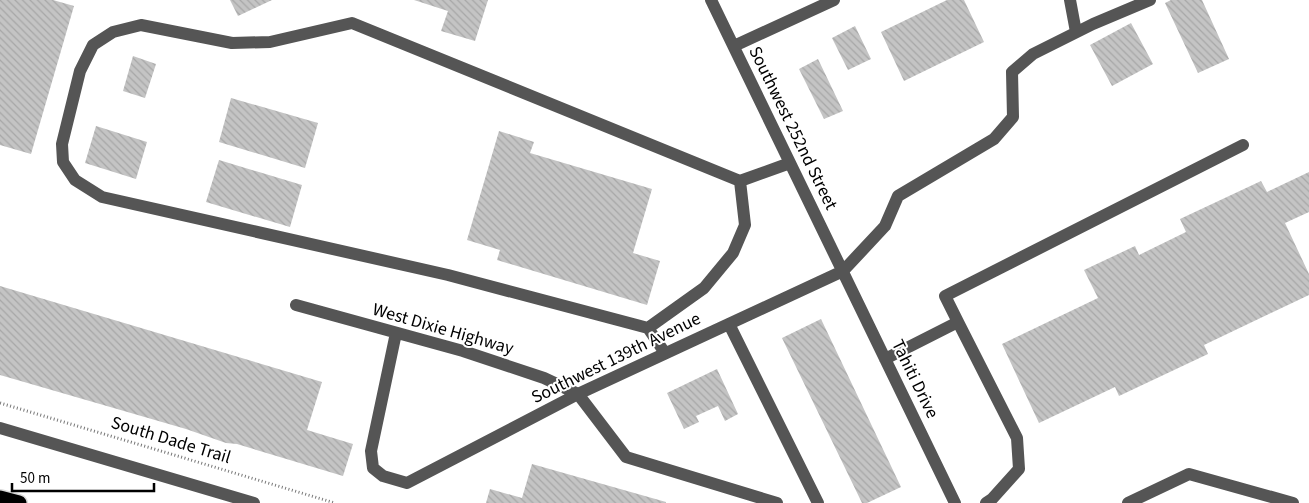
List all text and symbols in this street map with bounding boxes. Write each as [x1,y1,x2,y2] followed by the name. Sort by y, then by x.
[743,42,843,214] street label: Southwest 252nd Street
[370,297,517,361] street label: West Dixie Highway
[527,306,705,410] street label: Southwest 139th Avenue
[885,335,945,423] street label: Tahiti Drive
[108,410,234,470] street label: South Dade Trail
[12,460,155,492] scale bar
[20,468,50,489] text: 50 m

